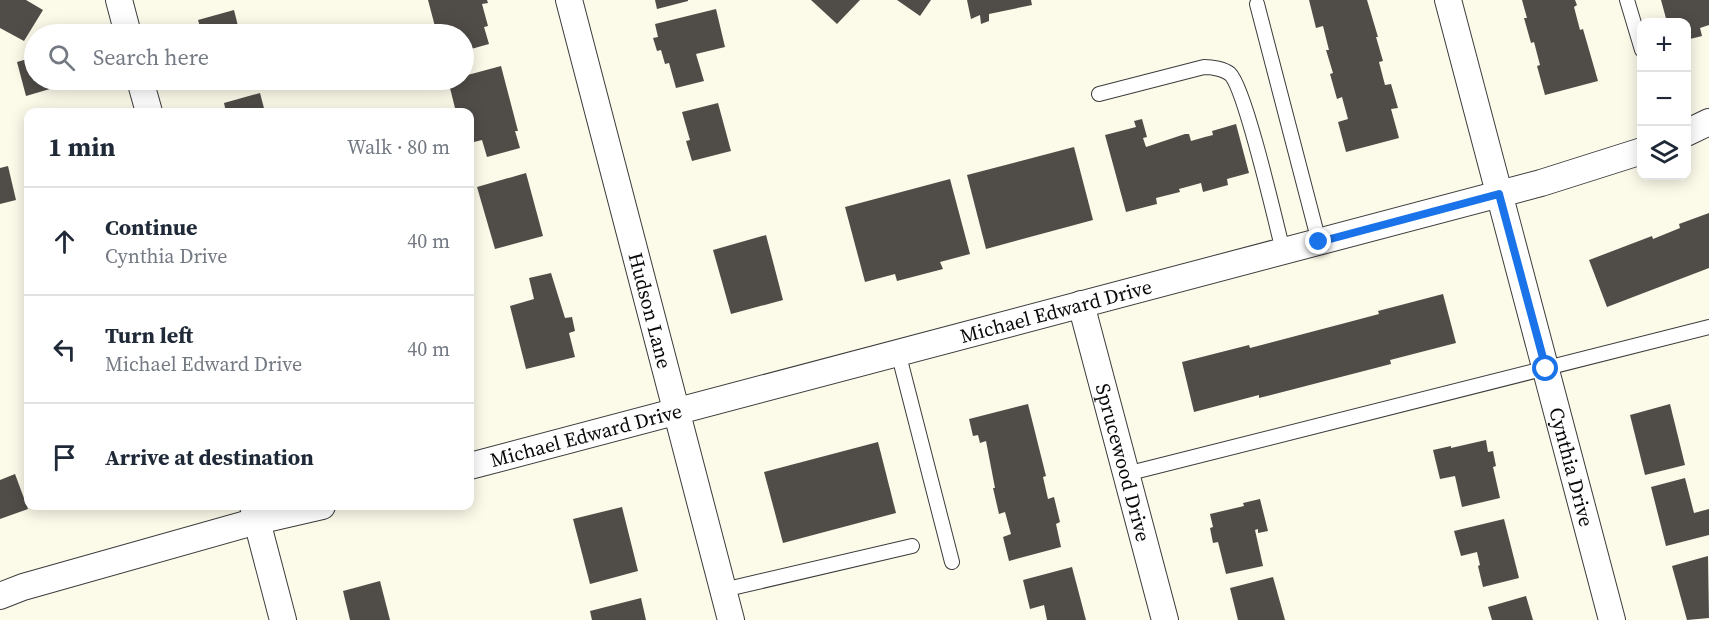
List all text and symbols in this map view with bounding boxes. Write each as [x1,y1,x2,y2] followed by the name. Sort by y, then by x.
[1637,18,1691,180] map controls
[1637,18,1691,72] button: +
[24,24,474,90] search box
[45,41,78,74] icon: search
[93,42,209,72] text: Search here
[1637,72,1691,126] button: −
[1637,126,1691,180] button: layers
[48,129,115,165] text: 1 min
[347,133,450,161] text: Walk · 80 m
[105,212,198,242] text: Continue
[48,225,81,258] icon: ahead
[407,227,450,255] text: 40 m
[1305,228,1331,254] route end
[105,242,227,270] text: Cynthia Drive
[622,249,679,372] street label: Hudson Lane
[957,272,1155,350] street label: Michael Edward Drive
[105,320,193,350] text: Turn left
[48,333,81,366] icon: left
[407,335,450,363] text: 40 m
[105,350,302,378] text: Michael Edward Drive
[1532,355,1558,381] route start
[1089,380,1158,545] street label: Sprucewood Drive
[487,397,685,474] street label: Michael Edward Drive
[1542,404,1601,530] street label: Cynthia Drive
[48,441,81,474] icon: arrive
[105,442,314,472] text: Arrive at destination

